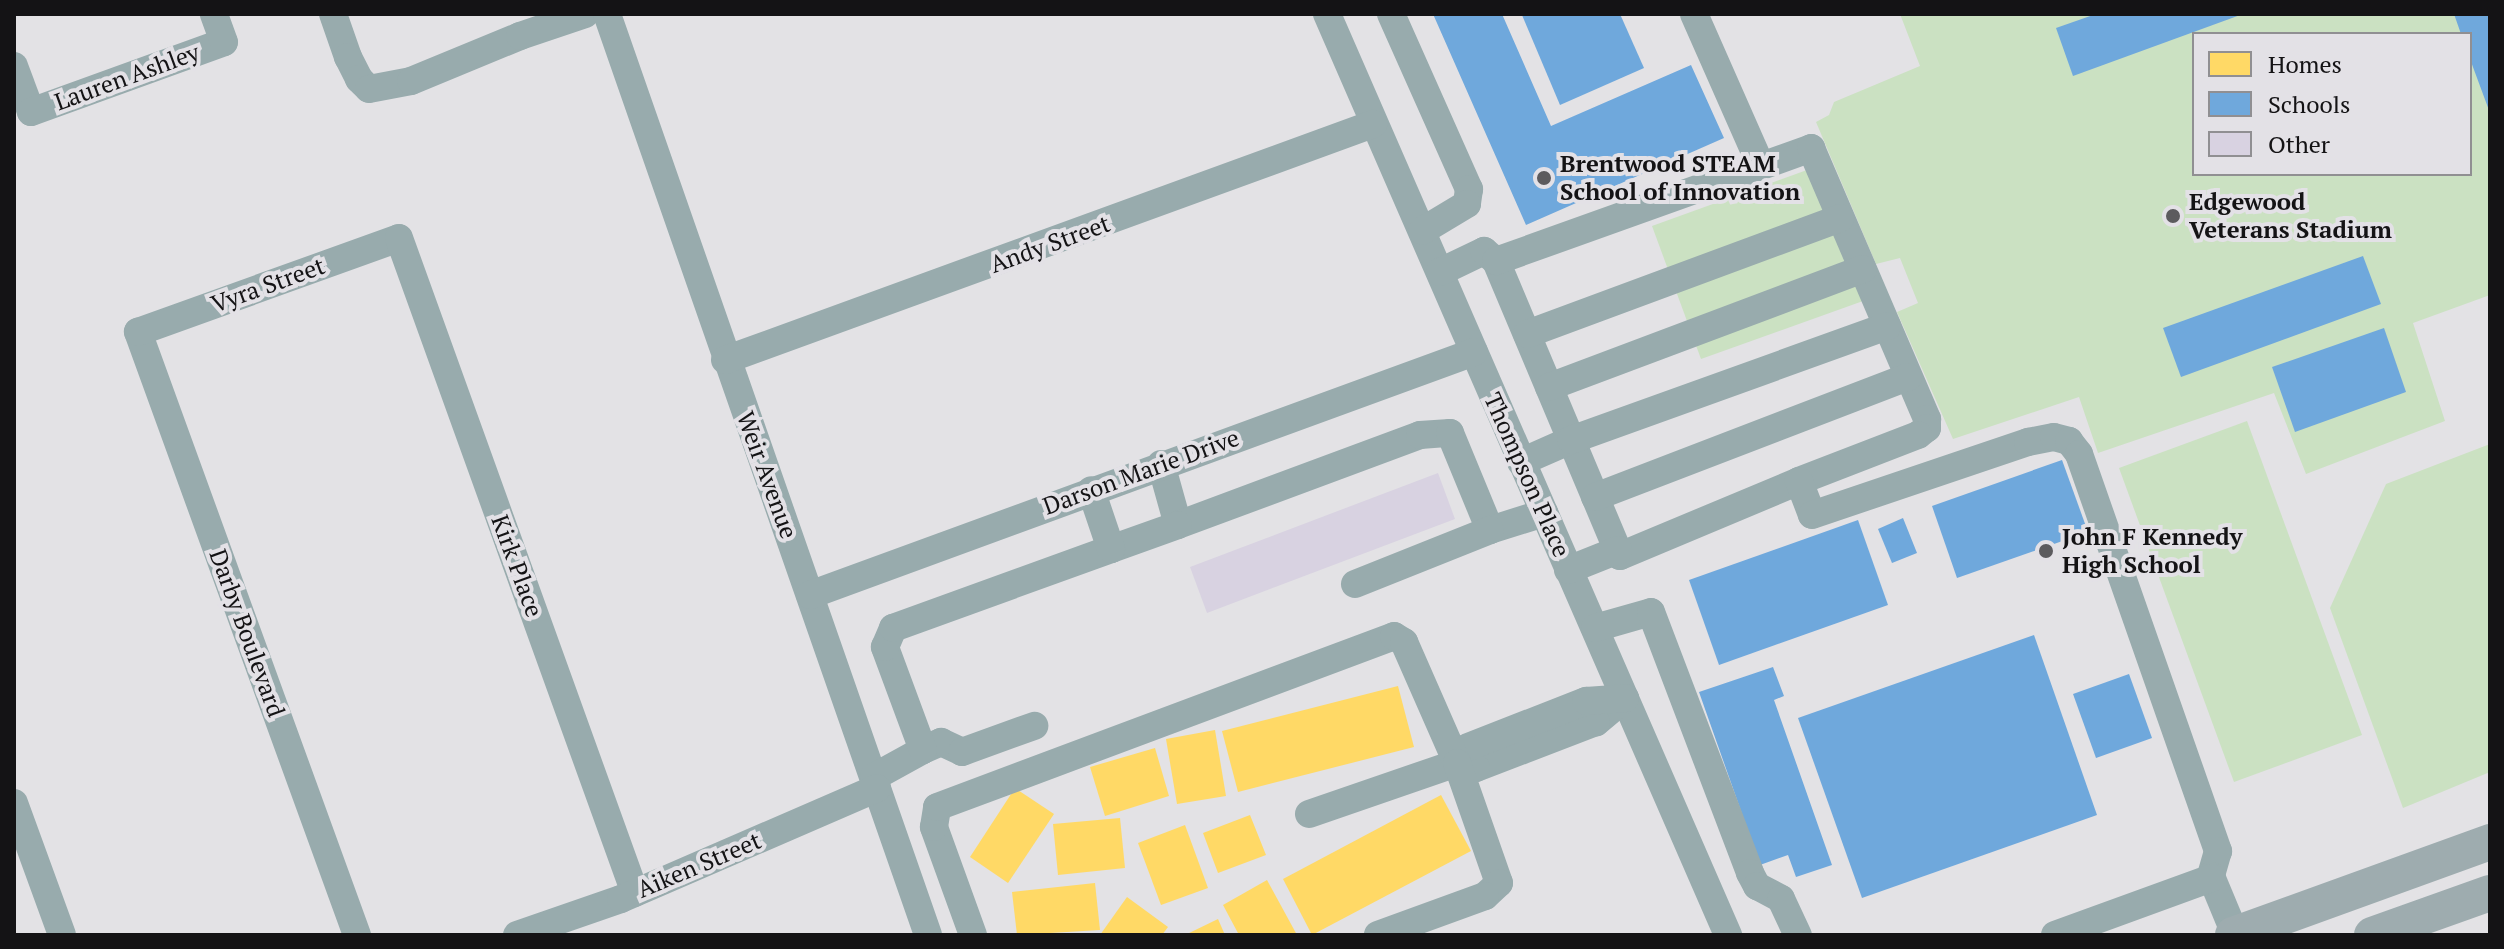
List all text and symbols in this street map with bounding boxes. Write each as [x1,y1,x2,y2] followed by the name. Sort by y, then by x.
[2192,32,2472,176] legend
[51,37,203,117] street label: Lauren Ashley
[2268,48,2342,80] text: Homes
[2268,88,2350,120] text: Schools
[2268,128,2330,160] text: Other
[1560,150,1800,206] place label: Brentwood STEAM School of Innovation
[1535,169,1553,187] marker: Brentwood STEAM School of Innovation
[2189,188,2392,244] place label: Edgewood Veterans Stadium
[2164,207,2182,225] marker: Edgewood Veterans Stadium
[986,209,1114,279] street label: Andy Street
[207,251,329,319] street label: Vyra Street
[1478,388,1576,562] street label: Thompson Place
[731,407,803,543] street label: Weir Avenue
[1039,423,1243,521] street label: Darson Marie Drive
[485,511,549,621] street label: Kirk Place
[2062,523,2242,579] place label: John F Kennedy High School
[2037,542,2055,560] marker: John F Kennedy High School
[203,545,291,721] street label: Darby Boulevard
[633,826,765,904] street label: Aiken Street

